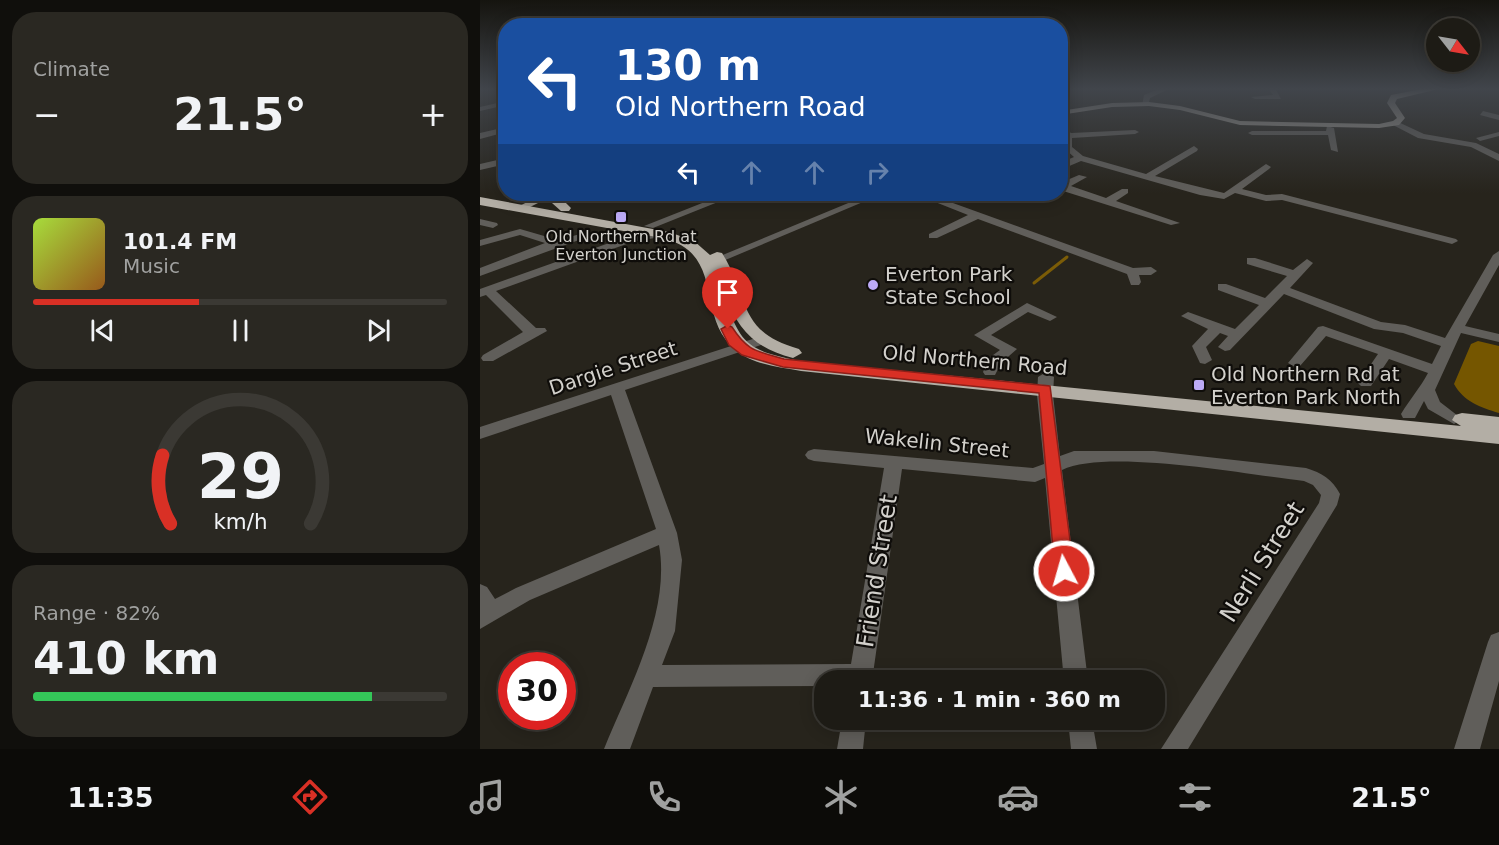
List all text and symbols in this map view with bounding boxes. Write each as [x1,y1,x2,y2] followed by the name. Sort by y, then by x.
[1426,18,1480,72] north arrow
[1426,18,1480,72] map controls
[615,41,761,90] text: 130 m
[516,42,594,120] icon: left
[33,57,110,81] text: Climate
[173,88,307,141] text: 21.5°
[615,91,866,122] text: Old Northern Road
[33,95,61,134] text: −
[419,95,447,134] text: +
[672,156,705,189] icon: left
[735,156,768,189] icon: ahead
[798,156,831,189] icon: ahead
[861,156,894,189] icon: right
[614,210,628,224] marker: Old Northern Rd at Everton Junction
[546,227,696,264] place label: Old Northern Rd at Everton Junction
[123,229,237,254] text: 101.4 FM
[123,254,180,278] text: Music
[885,262,1013,309] place label: Everton Park State School
[702,267,753,329] pin
[711,276,744,309] icon: arrive
[866,278,880,292] marker: Everton Park State School
[86,314,119,347] icon: previous
[224,314,257,347] icon: pause
[362,314,395,347] icon: next
[546,336,680,400] street label: Dargie Street
[881,340,1069,380] street label: Old Northern Road
[1211,362,1401,409] place label: Old Northern Rd at Everton Park North
[1192,378,1206,392] marker: Old Northern Rd at Everton Park North
[864,423,1010,463] street label: Wakelin Street
[197,440,283,513] text: 29
[851,493,903,649] street label: Friend Street
[1214,497,1310,627] street label: Nerli Street
[213,509,267,534] text: km/h
[1032,539,1096,603] position arrow
[33,601,160,625] text: Range · 82%
[33,632,219,685] text: 410 km
[498,652,576,730] speed limit sign: 30
[858,687,1121,712] text: 11:36 · 1 min · 360 m
[289,776,331,818] icon: directions
[466,776,508,818] icon: music
[643,776,685,818] icon: phone
[820,776,862,818] icon: climate
[997,776,1039,818] icon: car
[1174,776,1216,818] icon: filters
[68,782,154,813] text: 11:35
[1351,782,1431,813] text: 21.5°

